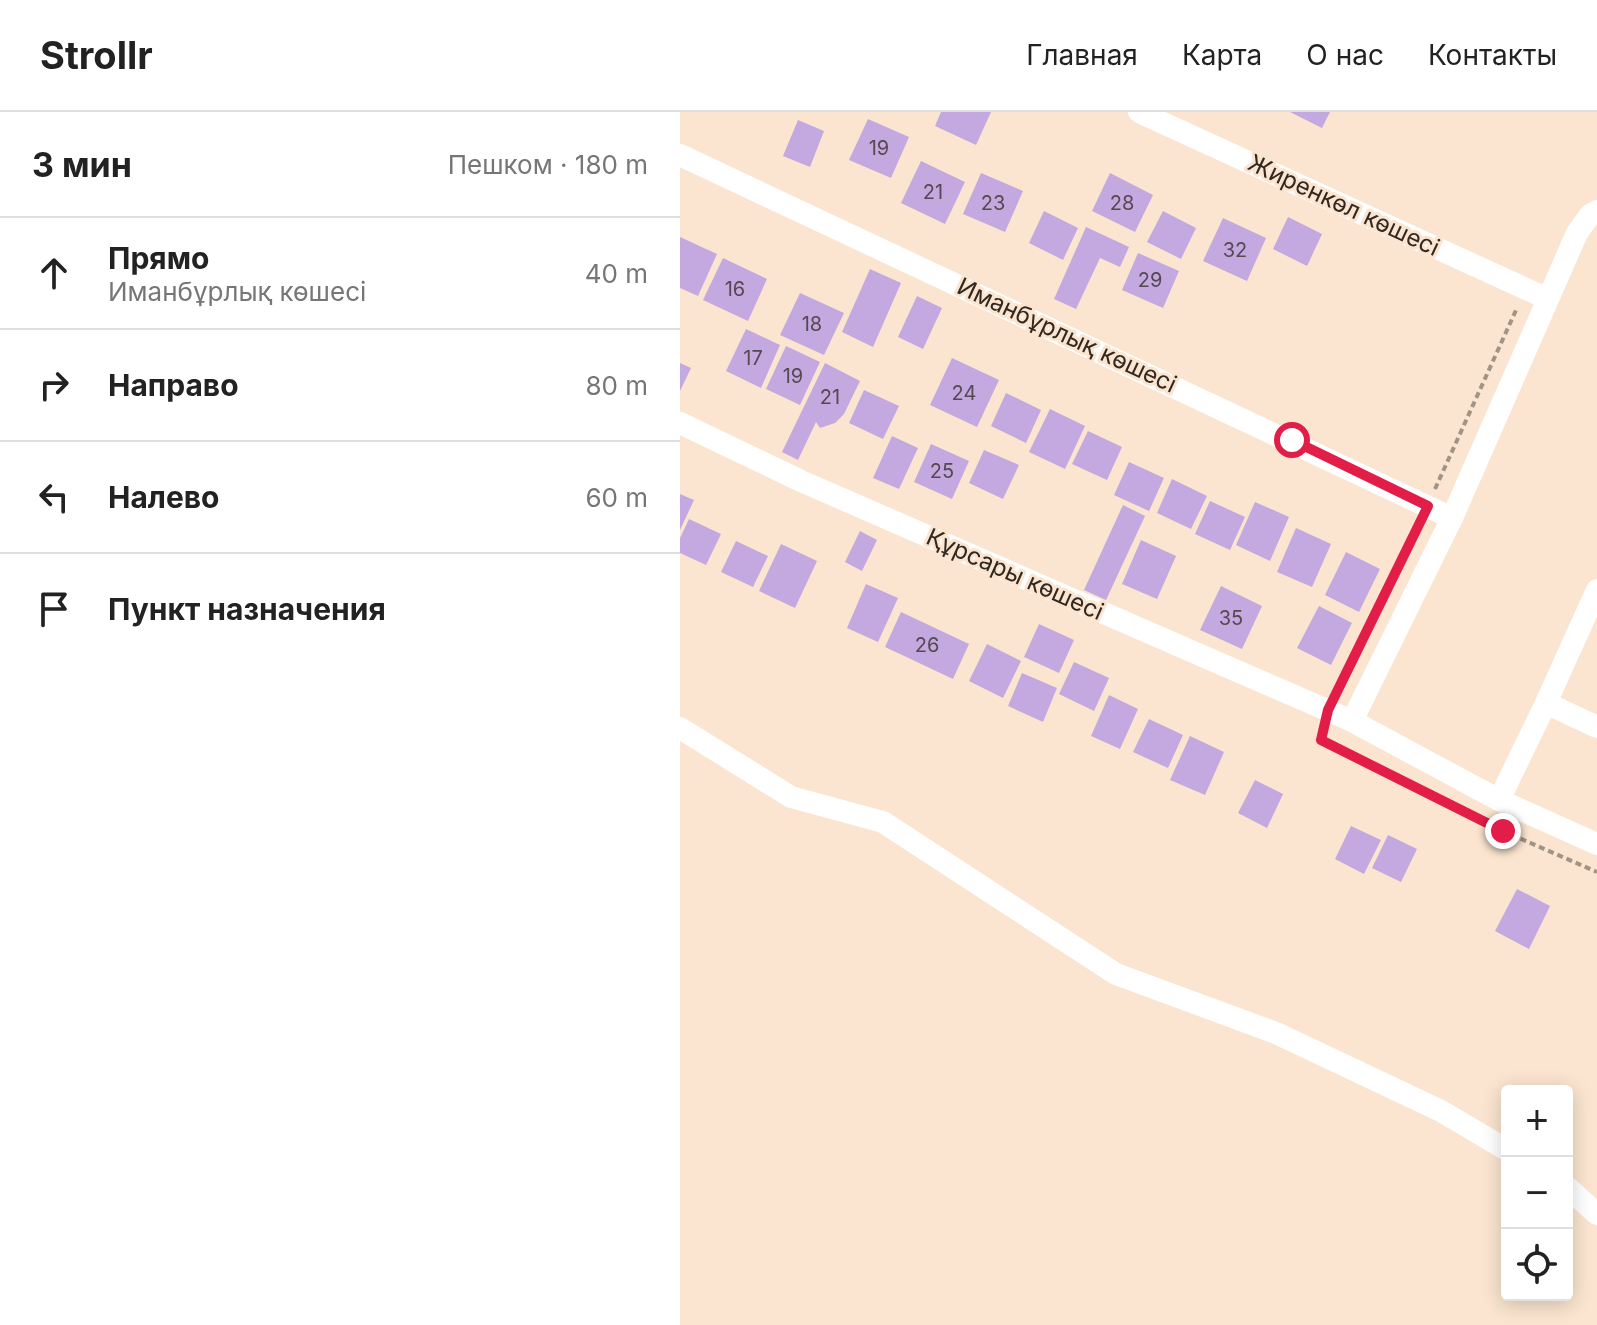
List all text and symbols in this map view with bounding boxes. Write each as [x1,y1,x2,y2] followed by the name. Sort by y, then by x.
[40,32,153,78] text: Strollr
[1026,38,1138,72] text: Главная
[1182,38,1262,72] text: Карта
[1306,38,1384,72] text: О нас
[1428,38,1557,72] text: Контакты
[869,136,889,160] house number: 19
[32,144,132,185] text: 3 мин
[1244,148,1444,262] street label: Жиренкөл көшесі
[448,149,648,180] text: Пешком · 180 m
[923,180,943,204] house number: 21
[981,191,1005,215] house number: 23
[1110,191,1134,215] house number: 28
[1223,238,1247,262] house number: 32
[108,240,209,276] text: Прямо
[32,251,76,295] icon: ahead
[585,258,648,289] text: 40 m
[1138,268,1162,292] house number: 29
[953,271,1181,399] street label: Иманбұрлық көшесі
[108,276,366,307] text: Иманбұрлық көшесі
[725,277,745,301] house number: 16
[802,312,822,336] house number: 18
[743,346,763,370] house number: 17
[32,363,76,407] icon: right
[783,364,803,388] house number: 19
[108,367,239,403] text: Направо
[585,370,648,401] text: 80 m
[952,381,976,405] house number: 24
[820,385,840,409] house number: 21
[1274,422,1310,458] route start
[930,459,954,483] house number: 25
[32,475,76,519] icon: left
[108,479,220,515] text: Налево
[585,482,648,513] text: 60 m
[922,522,1108,626] street label: Құрсары көшесі
[32,587,76,631] icon: arrive
[108,591,386,627] text: Пункт назначения
[1219,606,1243,630] house number: 35
[915,633,939,657] house number: 26
[1485,813,1521,849] route end
[1501,1085,1573,1301] map controls
[1501,1085,1573,1157] button: +
[1501,1157,1573,1229] button: −
[1501,1229,1573,1301] button: locate

